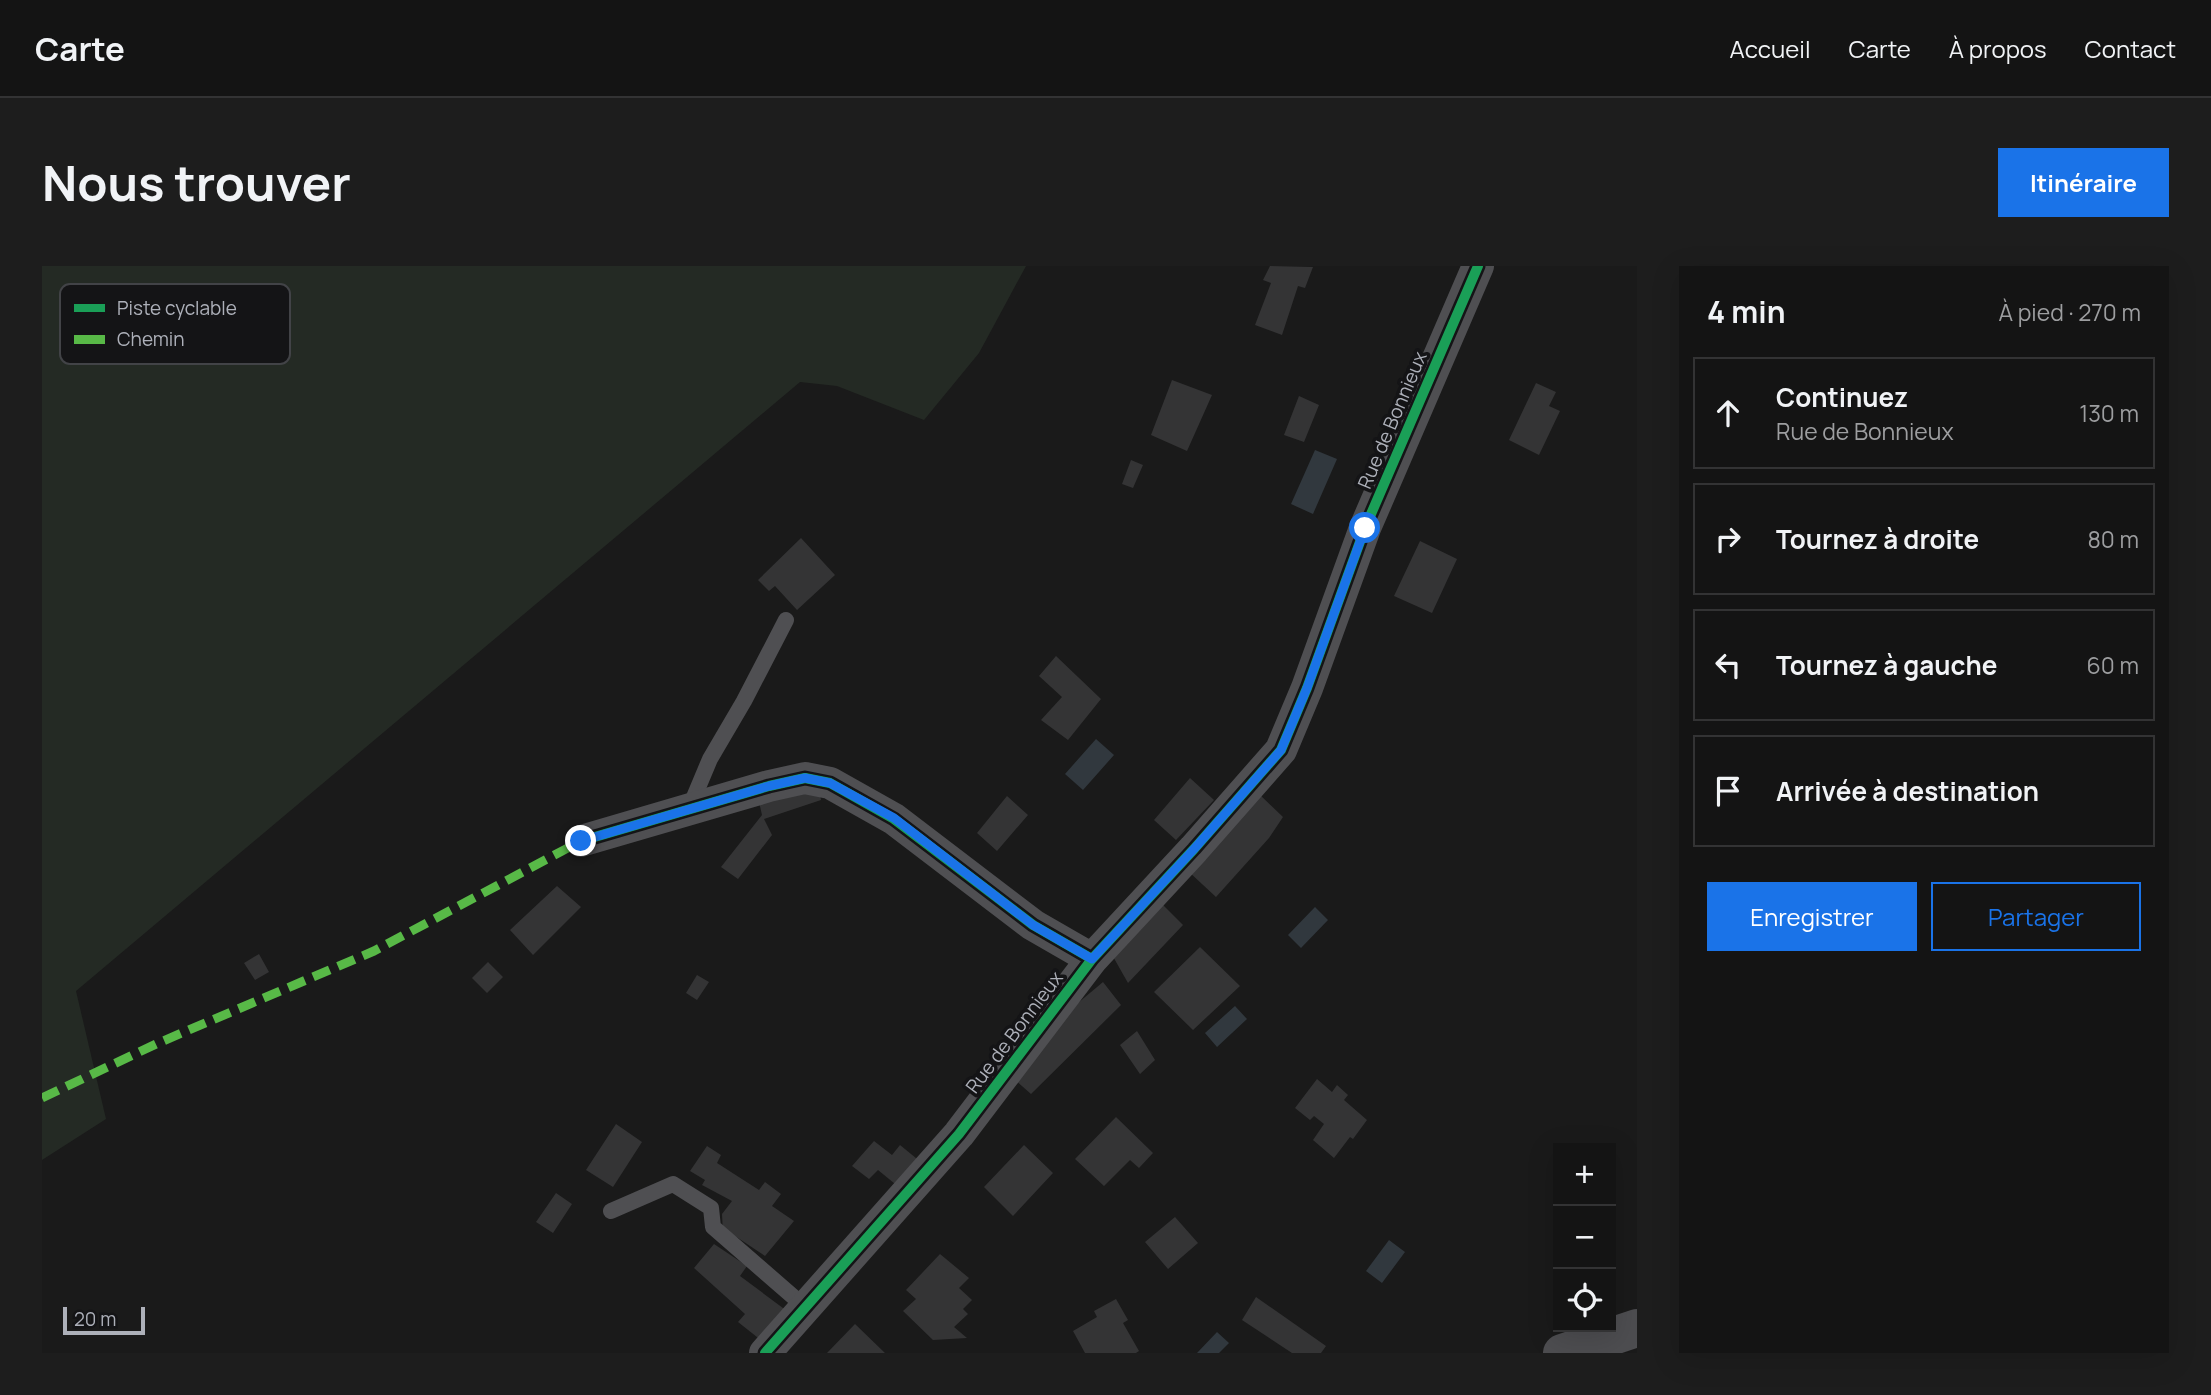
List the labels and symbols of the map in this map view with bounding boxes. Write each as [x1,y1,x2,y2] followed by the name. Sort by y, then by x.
[60,284,290,364] legend
[117,295,237,321] text: Piste cyclable
[117,326,185,352] text: Chemin
[1351,347,1433,493] street label: Rue de Bonnieux
[1349,512,1380,543] route start
[565,825,596,856] route end
[959,966,1069,1098] street label: Rue de Bonnieux
[63,1304,145,1336] scale bar

